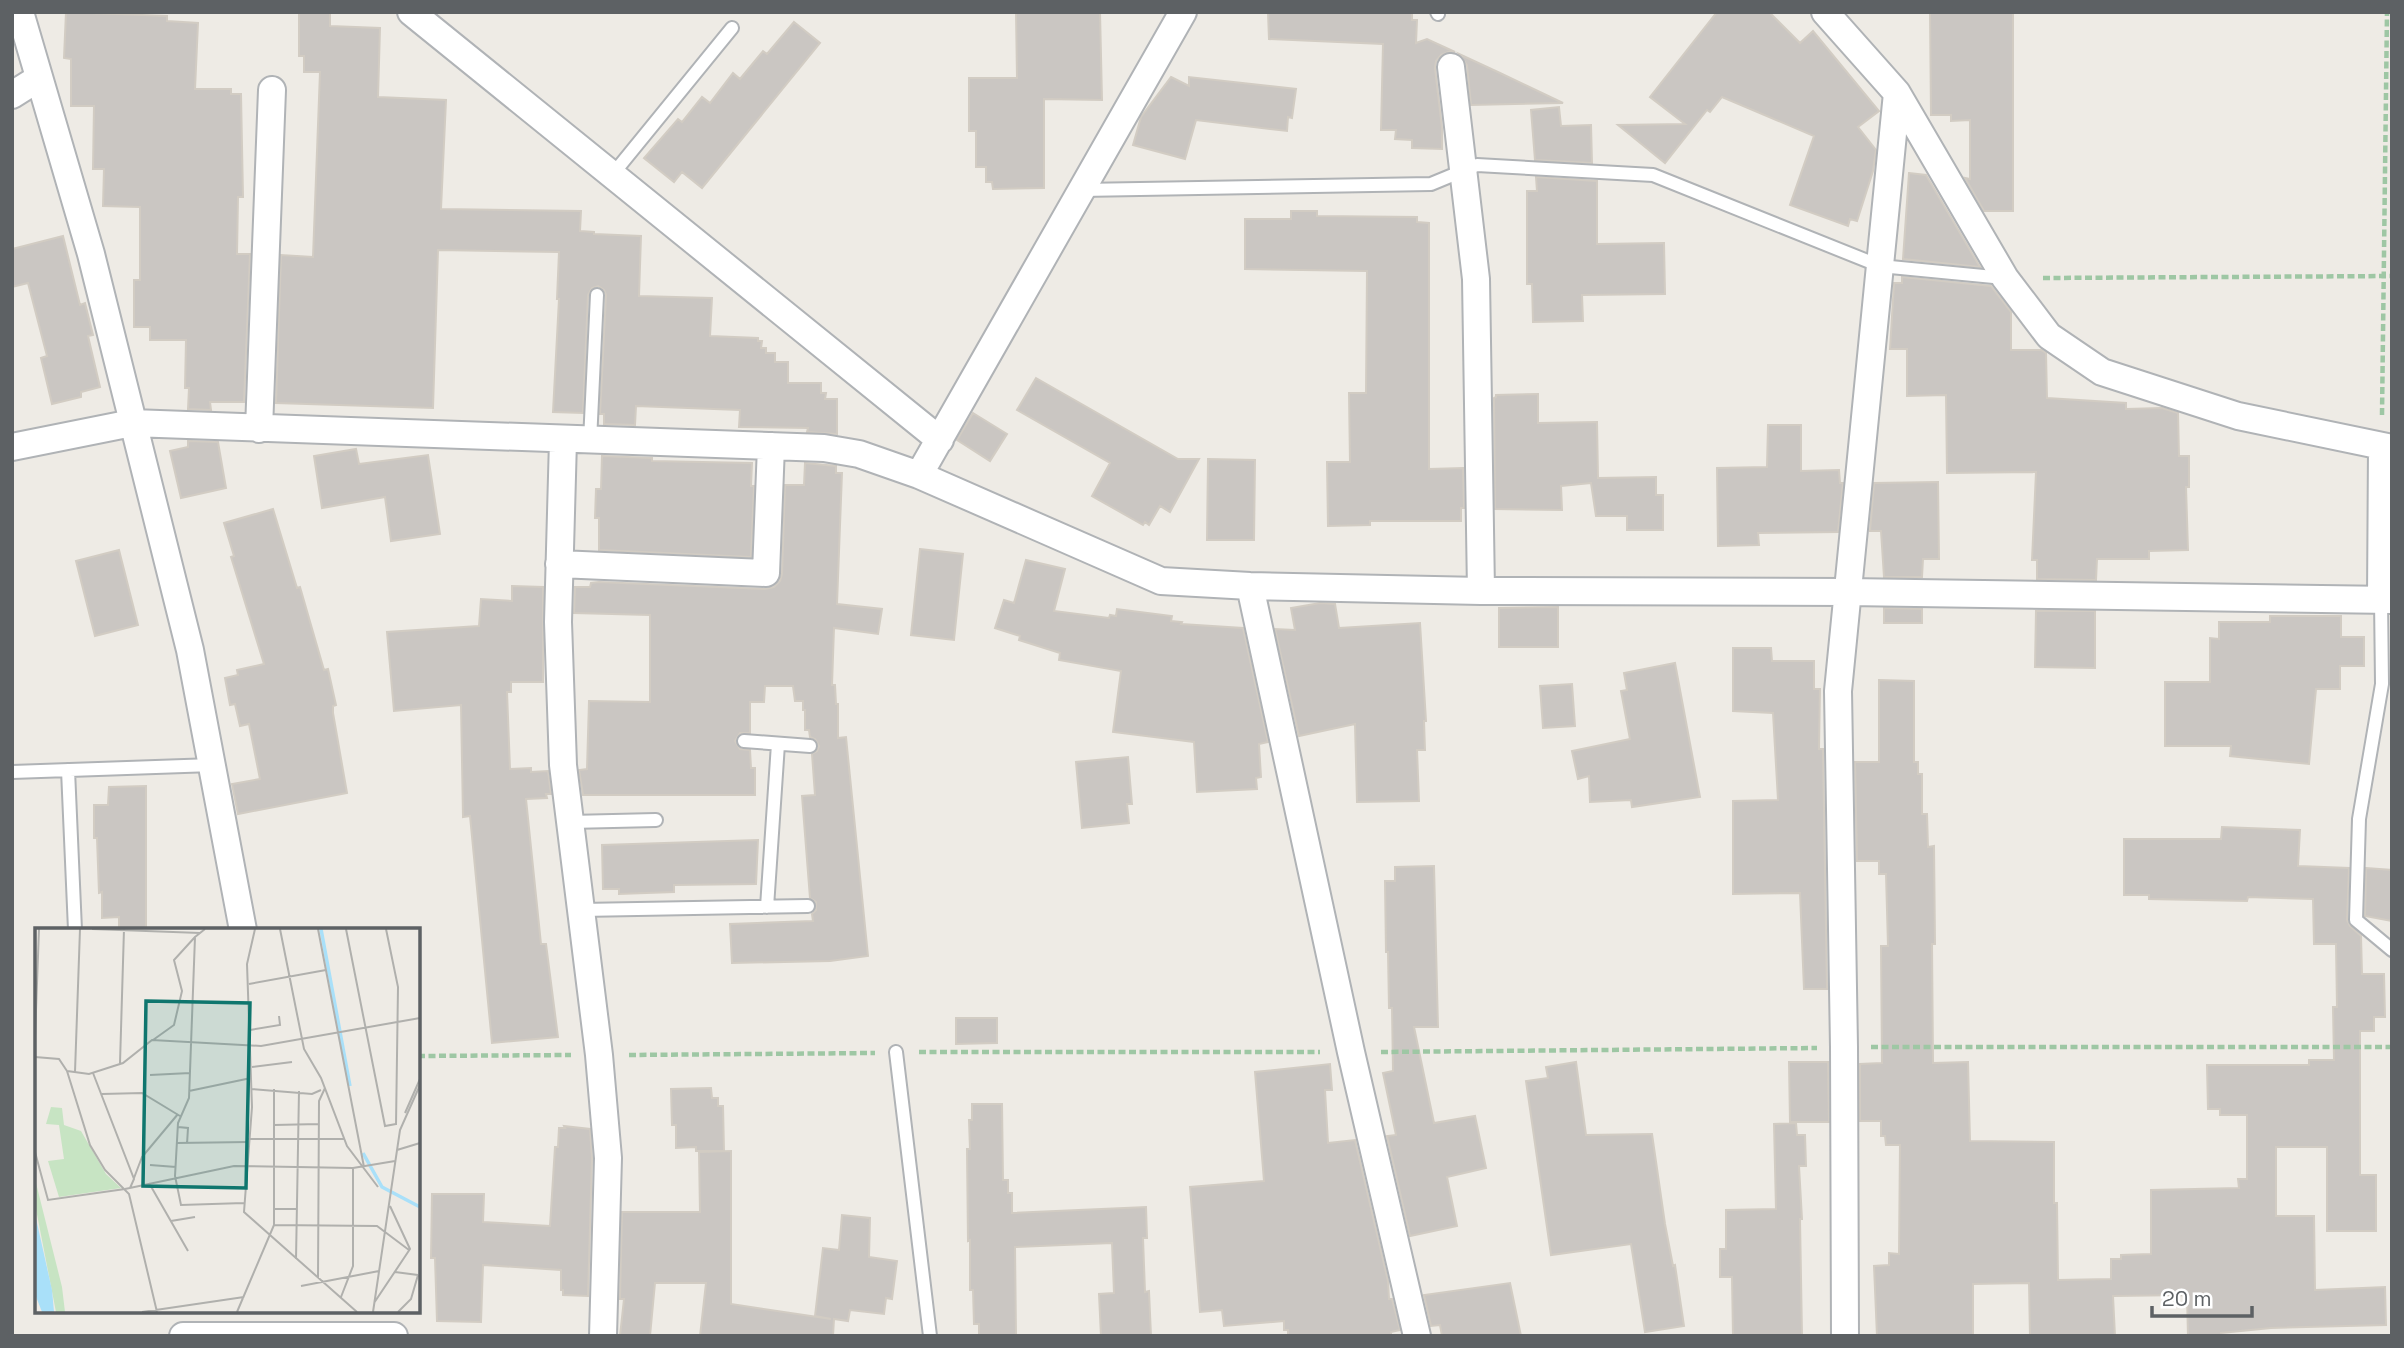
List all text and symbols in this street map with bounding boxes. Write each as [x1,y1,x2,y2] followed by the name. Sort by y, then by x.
[35,928,420,1313] inset map
[2152,1274,2252,1318] scale bar
[2162,1285,2212,1312] text: 20 m

